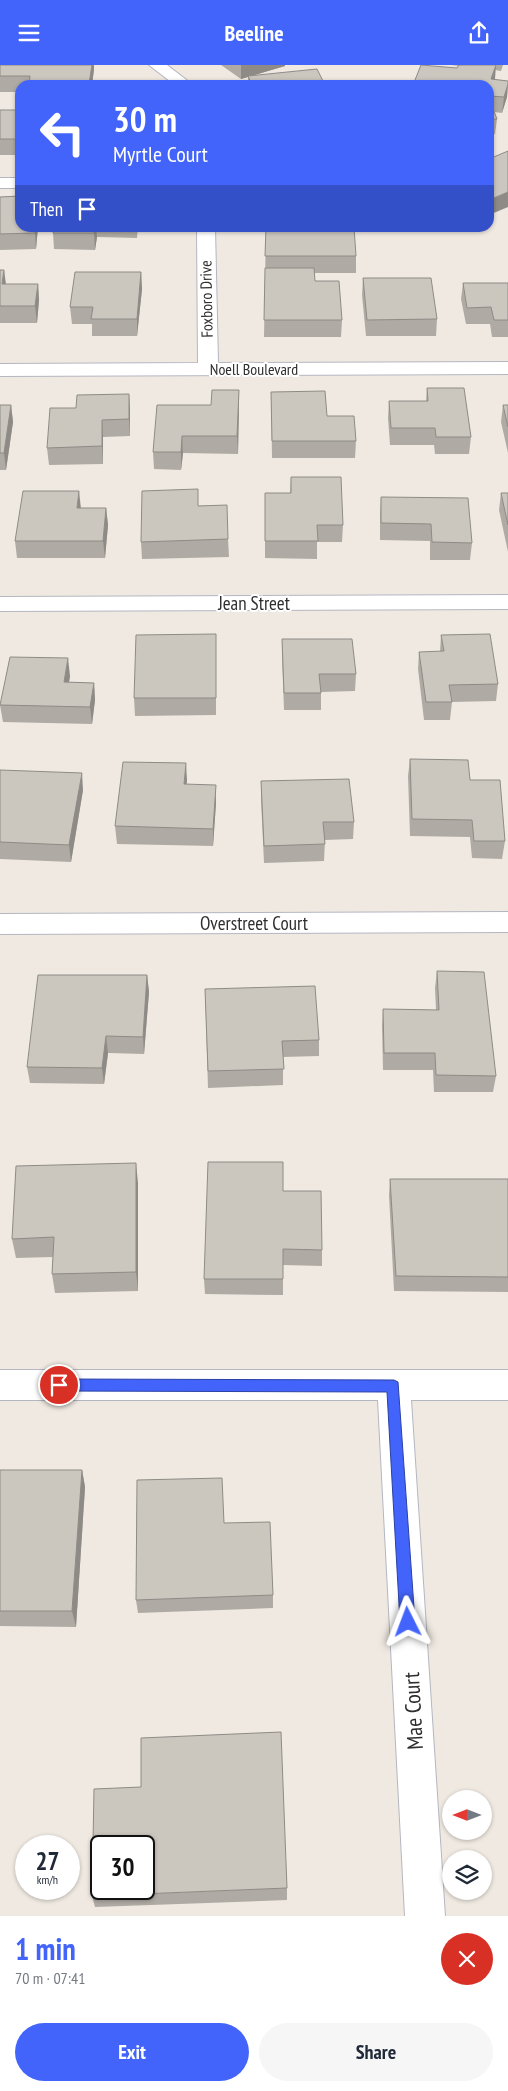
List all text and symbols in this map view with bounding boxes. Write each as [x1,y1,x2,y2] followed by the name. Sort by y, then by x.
[15,19,43,47] icon: menu
[224,19,284,47] text: Beeline
[465,19,493,47] icon: share
[113,96,177,142] text: 30 m
[30,100,95,165] icon: left
[113,140,208,168] text: Myrtle Court
[73,195,101,223] icon: arrive
[30,197,63,221] text: Then
[195,260,217,338] street label: Foxboro Drive
[210,359,298,379] street label: Noell Boulevard
[217,591,291,615] street label: Jean Street
[200,911,309,935] street label: Overstreet Court
[38,1364,80,1406] pin
[45,1371,73,1399] icon: arrive
[381,1595,433,1647] position arrow
[397,1671,429,1751] street label: Mae Court
[442,1790,492,1840] north arrow
[442,1790,492,1900] map controls
[90,1835,155,1900] speed limit sign: 30
[36,1845,59,1877] text: 27
[442,1850,492,1900] button: layers
[37,1872,58,1887] text: km/h
[15,1929,76,1968] text: 1 min
[441,1933,493,1985] button: close
[15,1968,86,1988] text: 70 m · 07:41
[15,2023,249,2081] button: Exit
[259,2023,493,2081] button: Share

